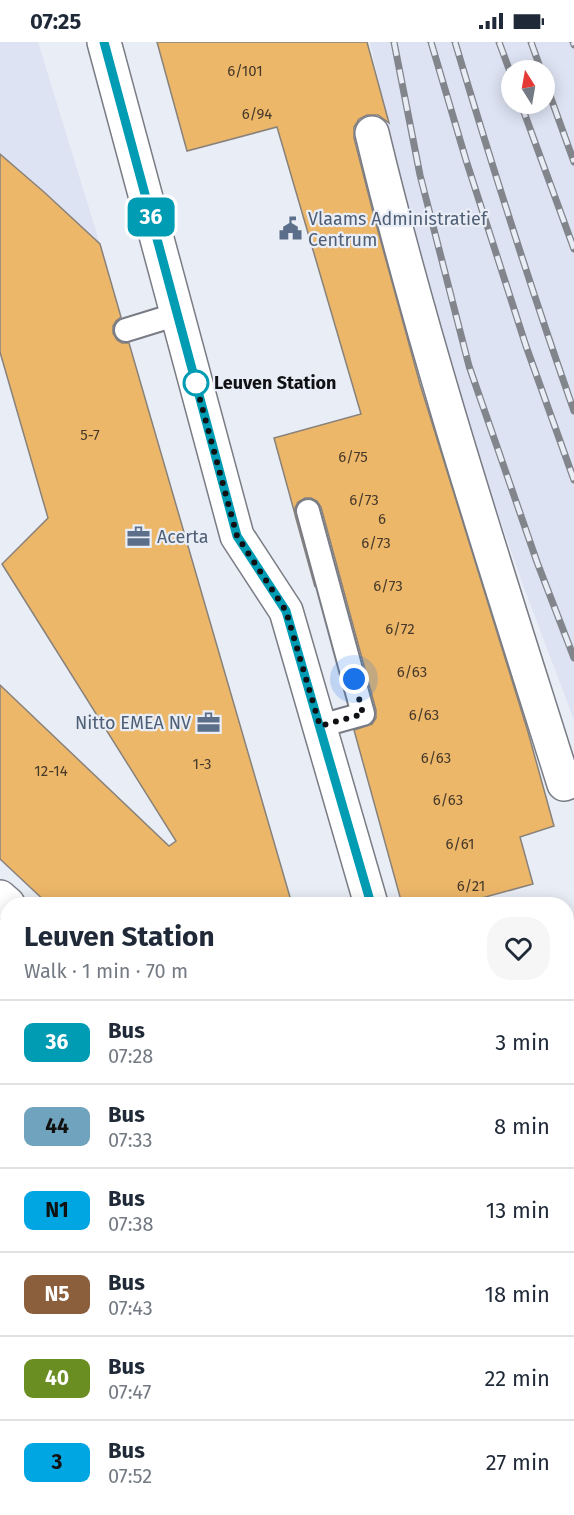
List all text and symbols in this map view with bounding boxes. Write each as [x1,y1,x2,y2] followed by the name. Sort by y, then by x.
[30,8,81,35] text: 07:25
[501,60,555,114] north arrow
[501,60,555,114] map controls
[227,62,263,80] house number: 6/101
[242,105,272,123] house number: 6/94
[124,198,178,237] line badge: 36
[140,204,162,230] text: 36
[308,208,489,251] place label: Vlaams Administratief Centrum
[277,216,303,242] public building icon: Vlaams Administratief Centrum
[183,370,209,396] marker: Leuven Station
[214,372,337,394] place label: Leuven Station
[80,426,100,444] house number: 5-7
[338,448,368,466] house number: 6/75
[349,491,379,509] house number: 6/73
[378,510,386,528] house number: 6
[126,524,152,550] office icon: Acerta
[157,526,208,548] place label: Acerta
[361,534,391,552] house number: 6/73
[373,577,403,595] house number: 6/73
[385,620,415,638] house number: 6/72
[397,663,427,681] house number: 6/63
[339,664,369,694] your location
[409,706,439,724] house number: 6/63
[196,710,222,736] office icon: Nitto EMEA NV
[75,712,191,734] place label: Nitto EMEA NV
[421,749,451,767] house number: 6/63
[192,755,212,773] house number: 1-3
[34,762,68,780] house number: 12-14
[433,791,463,809] house number: 6/63
[446,835,474,853] house number: 6/61
[457,877,485,895] house number: 6/21
[487,917,550,980] button: heart
[24,920,215,953] text: Leuven Station
[24,959,188,983] text: Walk · 1 min · 70 m
[108,1017,145,1044] text: Bus
[46,1029,68,1055] text: 36
[495,1029,550,1056] text: 3 min
[108,1044,153,1068] text: 07:28
[108,1101,145,1128] text: Bus
[45,1113,69,1139] text: 44
[494,1113,550,1140] text: 8 min
[108,1128,153,1152] text: 07:33
[108,1185,145,1212] text: Bus
[45,1197,69,1223] text: N1
[486,1197,550,1224] text: 13 min
[108,1212,154,1236] text: 07:38
[108,1269,145,1296] text: Bus
[44,1281,70,1307] text: N5
[485,1281,550,1308] text: 18 min
[108,1296,153,1320] text: 07:43
[108,1353,145,1380] text: Bus
[45,1365,69,1391] text: 40
[484,1365,550,1392] text: 22 min
[108,1380,151,1404] text: 07:47
[108,1437,145,1464] text: Bus
[52,1449,62,1475] text: 3
[486,1449,550,1476] text: 27 min
[108,1464,152,1488] text: 07:52

